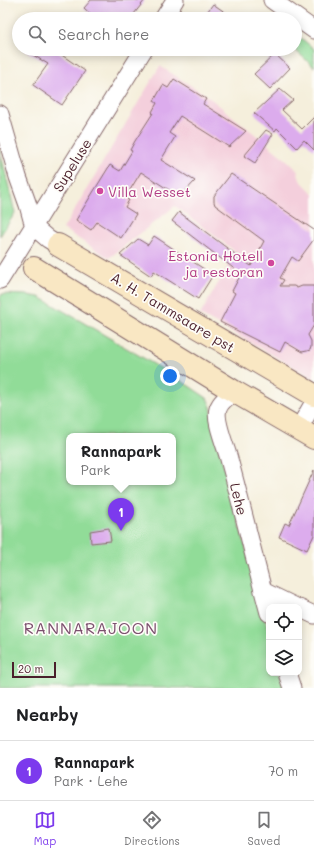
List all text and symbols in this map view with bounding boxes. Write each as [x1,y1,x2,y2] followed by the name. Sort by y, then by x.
[12,12,302,56] search box
[26,23,48,45] icon: search
[58,24,149,44] text: Search here
[48,135,96,195] street label: Supeluse
[108,182,191,201] place label: Villa Wesset
[95,186,105,196] marker: Villa Wesset
[168,246,263,281] place label: Estonia Hotell ja restoran
[266,258,276,268] marker: Estonia Hotell ja restoran
[107,267,239,357] street label: A. H. Tammsaare pst
[160,366,180,386] your location
[66,433,176,485] popup
[81,441,161,461] text: Rannapark
[81,461,110,478] text: Park
[226,481,252,517] street label: Lehe
[108,498,134,531] pin: 1
[266,604,302,676] map controls
[266,604,302,640] button: locate
[24,617,158,638] district label: RANNARAJOON
[266,640,302,676] button: layers
[12,660,56,679] scale bar
[18,661,43,676] text: 20 m
[16,703,78,725] text: Nearby
[54,752,135,772] text: Rannapark
[26,762,32,779] text: 1
[268,762,298,779] text: 70 m
[54,772,128,789] text: Park · Lehe
[34,809,56,848] tab: Map
[124,809,180,848] tab: Directions
[247,809,280,848] tab: Saved

